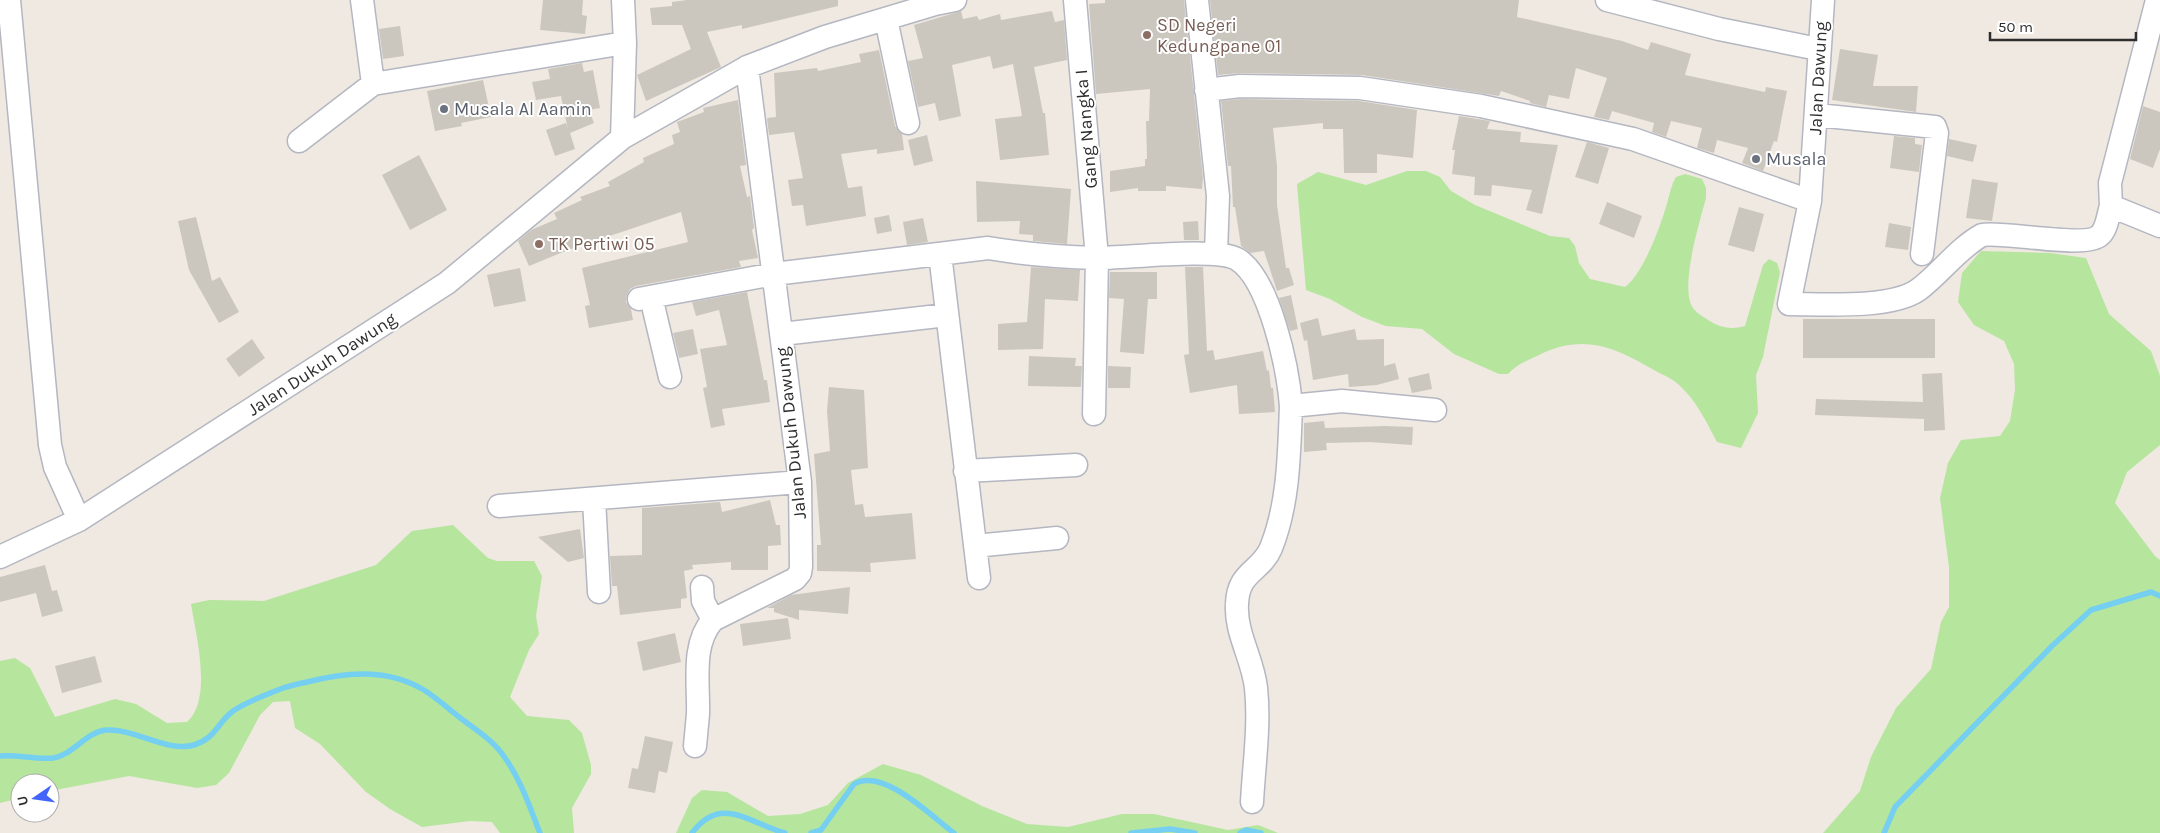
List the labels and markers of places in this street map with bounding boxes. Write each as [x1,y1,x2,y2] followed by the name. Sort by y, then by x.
[1157,14,1281,57] place label: SD Negeri Kedungpane 01
[1141,29,1153,41] marker: SD Negeri Kedungpane 01
[454,98,592,120] place label: Musala Al Aamin
[438,103,450,115] marker: Musala Al Aamin
[1766,148,1826,170] place label: Musala
[1750,153,1762,165] marker: Musala
[549,233,655,255] place label: TK Pertiwi 05
[533,238,545,250] marker: TK Pertiwi 05

